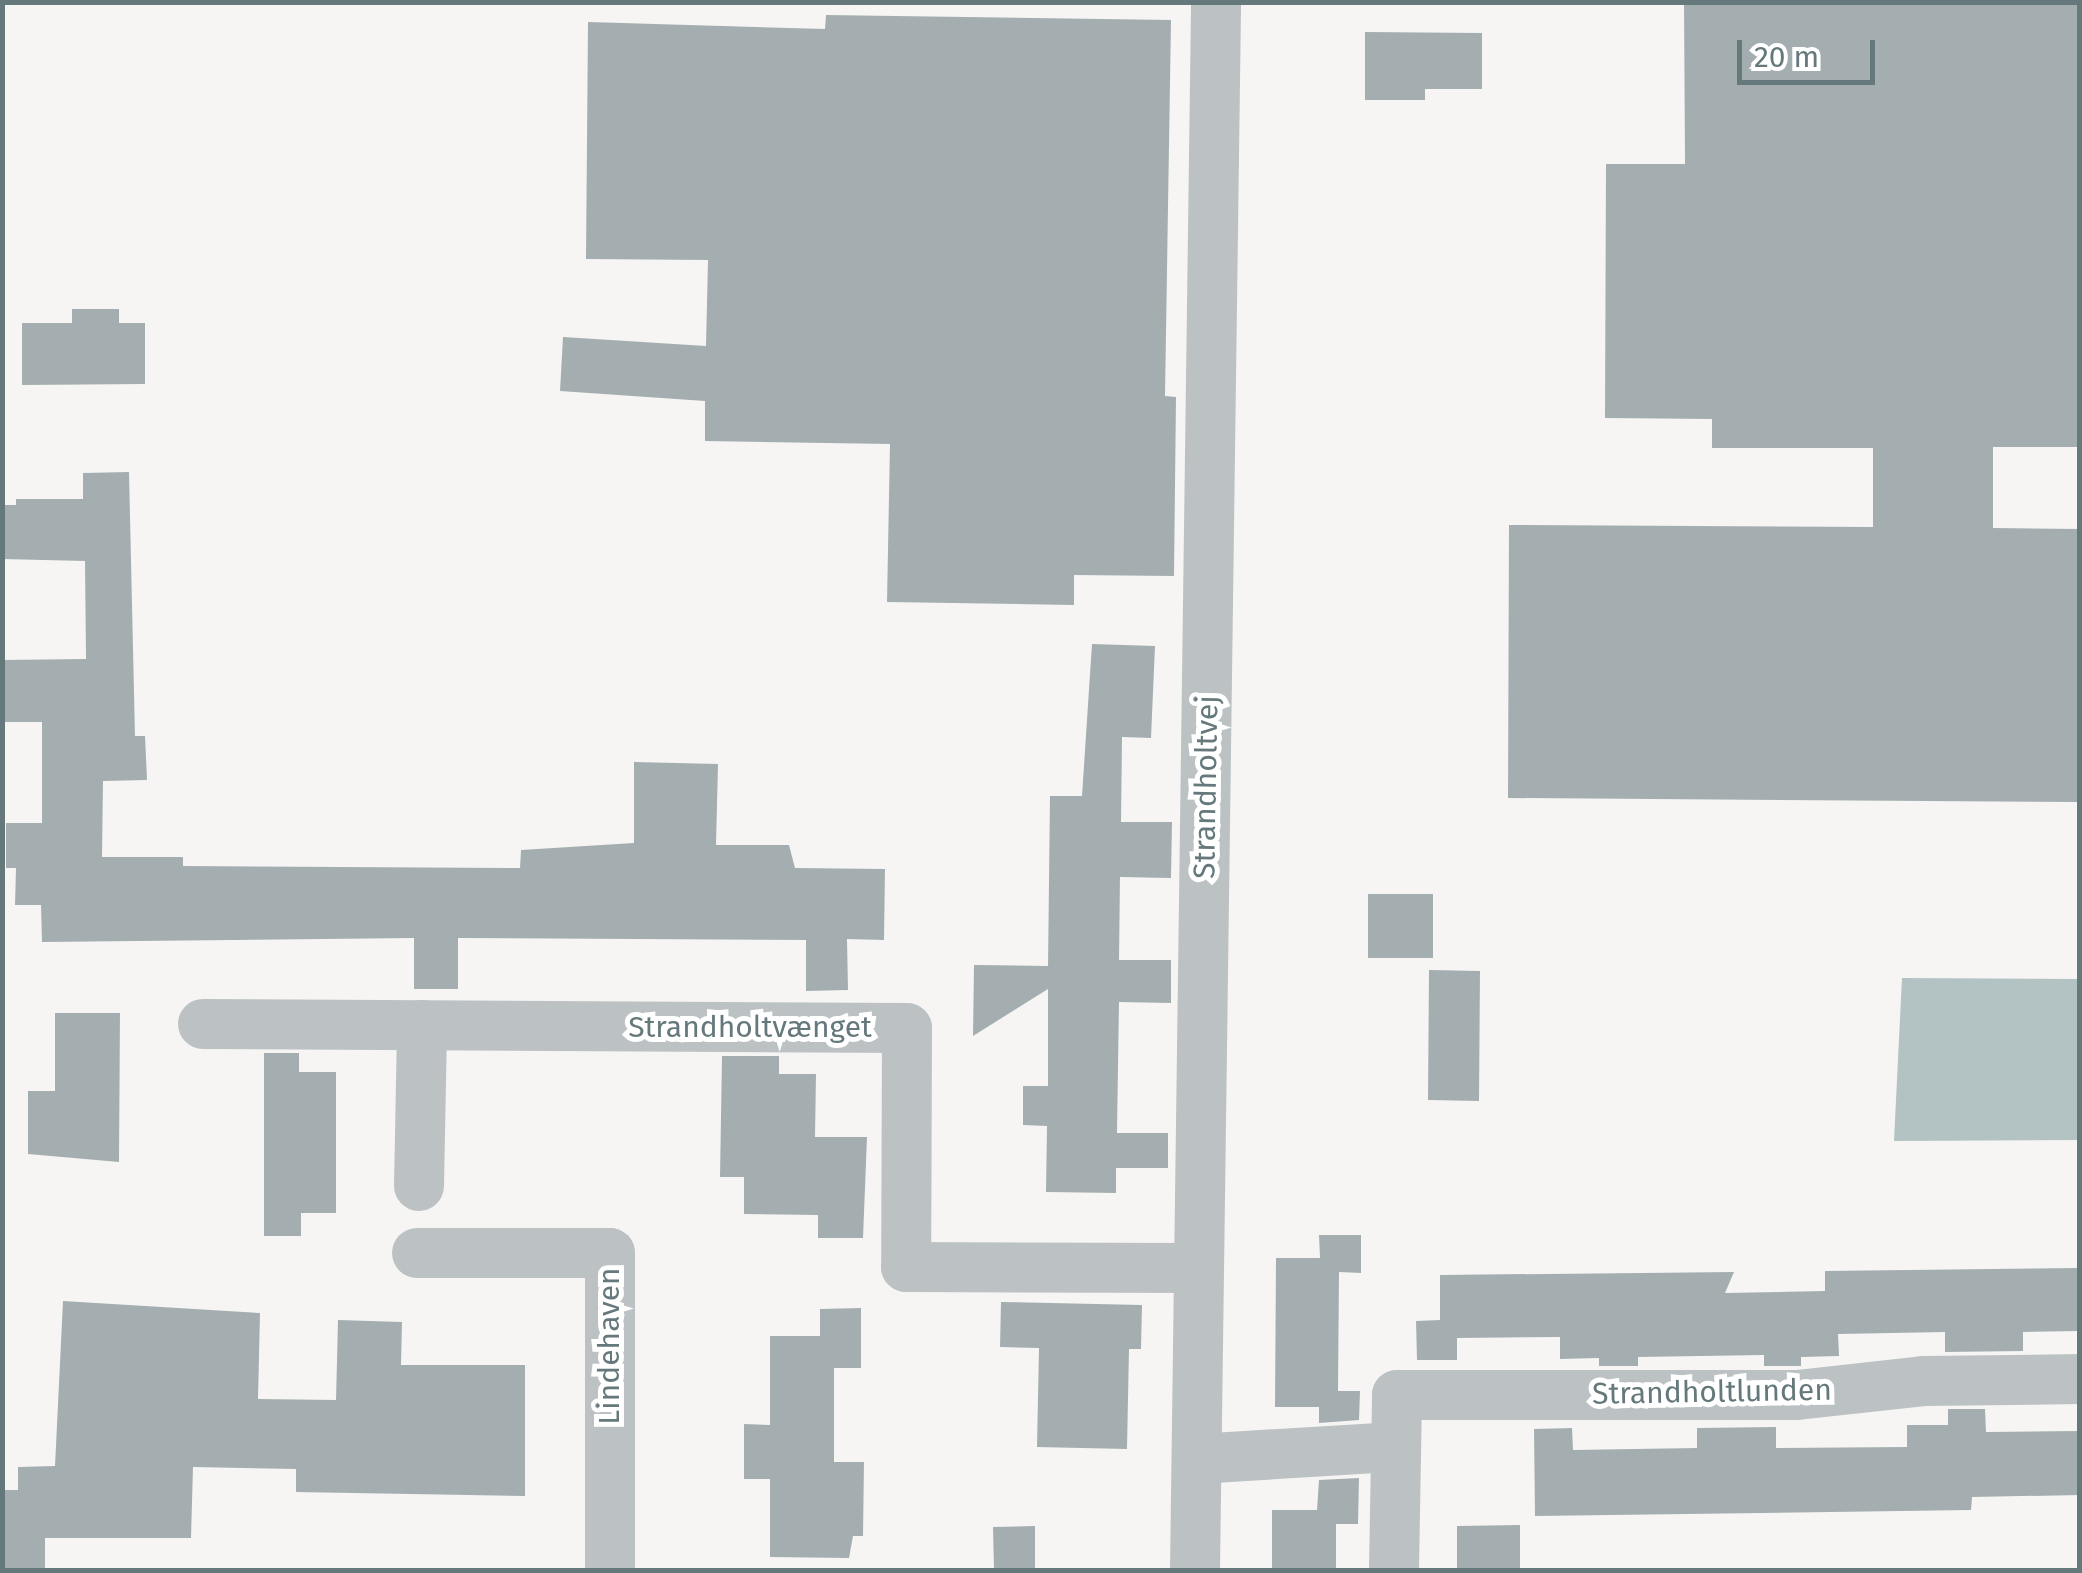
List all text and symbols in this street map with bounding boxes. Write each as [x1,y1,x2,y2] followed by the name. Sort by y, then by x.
[1742,20,1880,82] scale bar
[1754,39,1819,75] text: 20 m
[1186,695,1226,879] street label: Strandholtvej
[628,1009,872,1045] street label: Strandholtvænget
[591,1267,627,1425] street label: Lindehaven
[1592,1372,1832,1412] street label: Strandholtlunden

